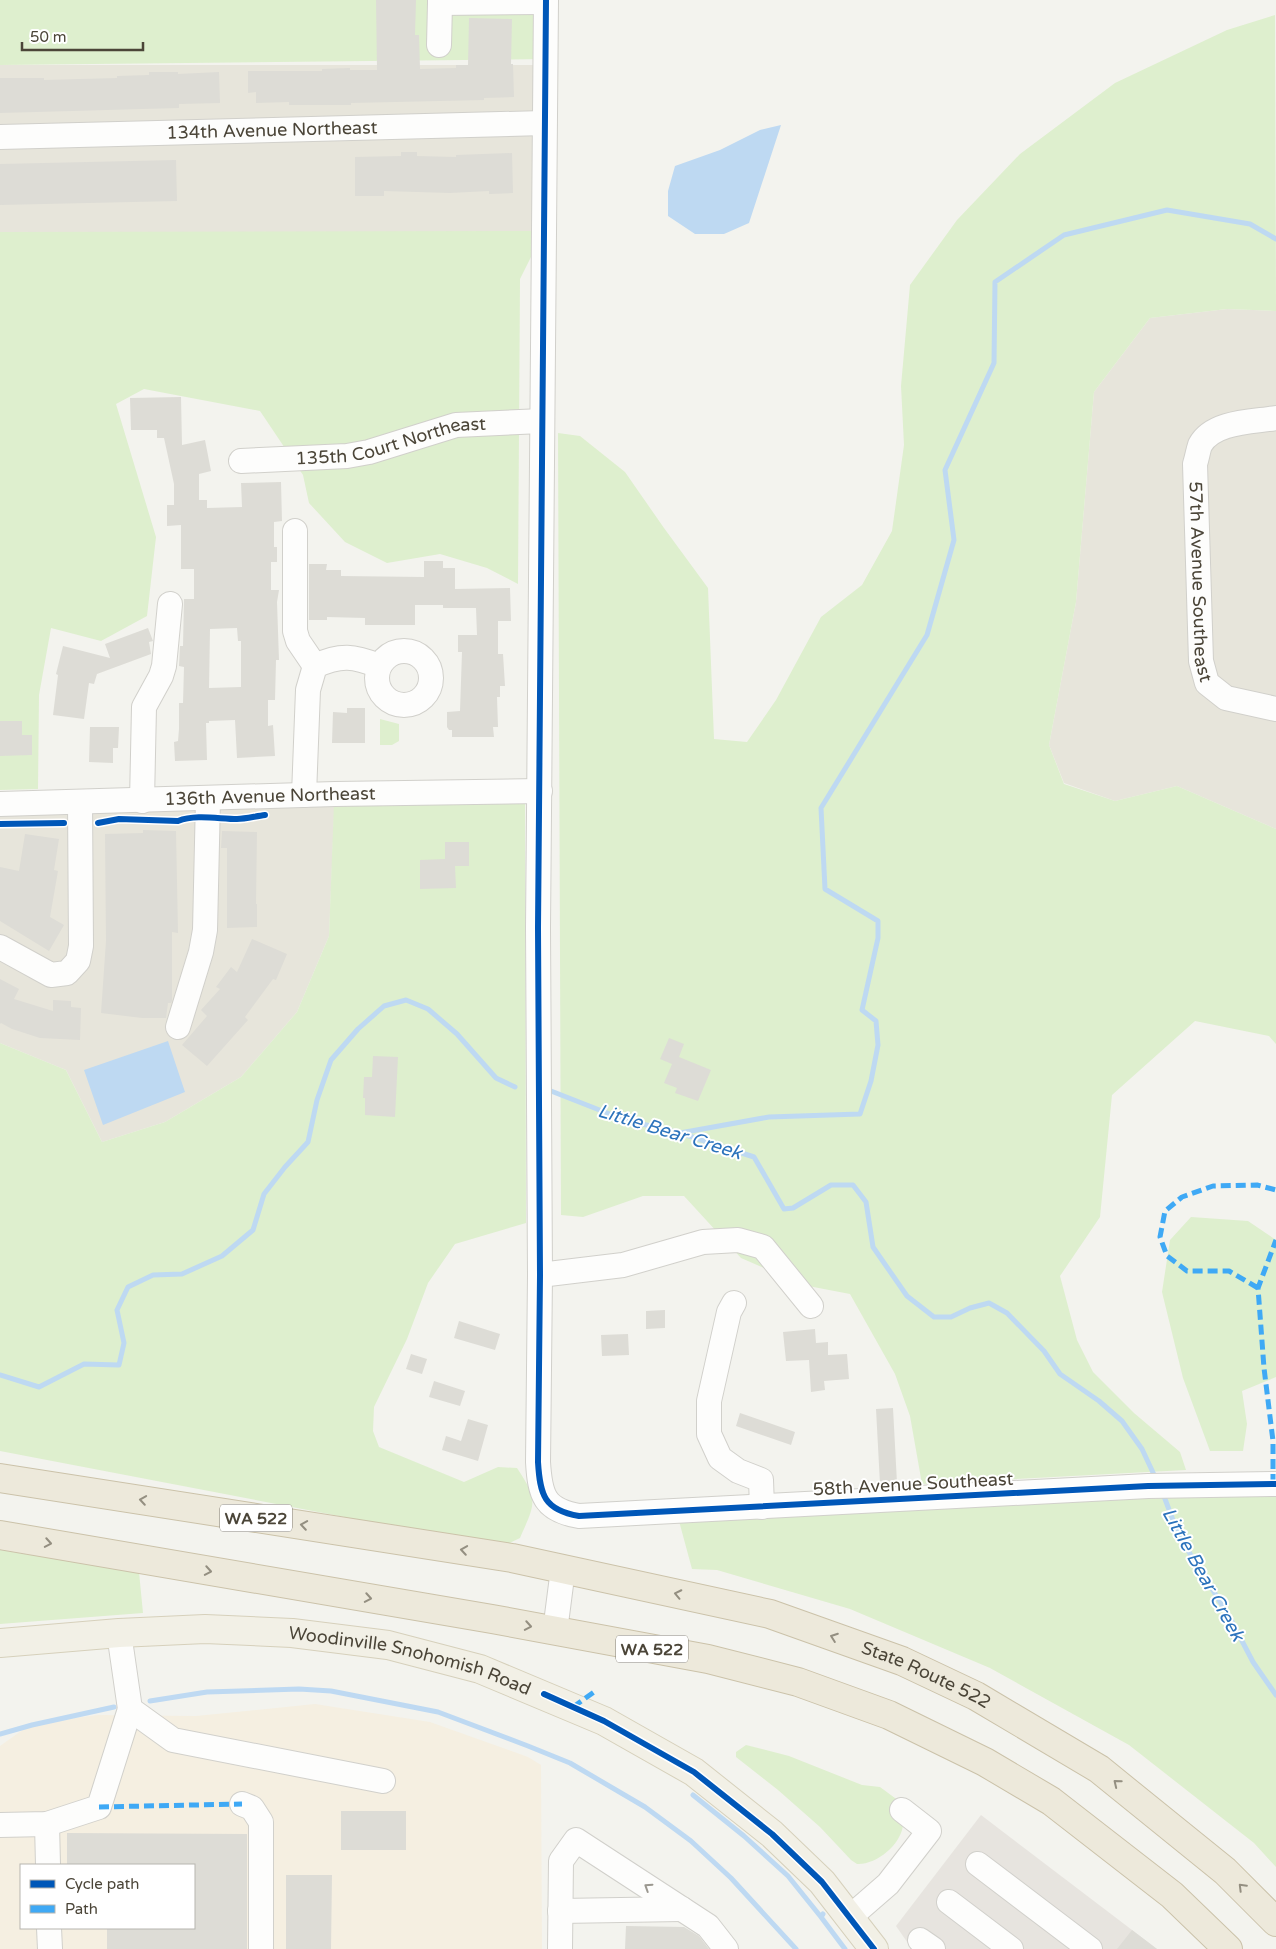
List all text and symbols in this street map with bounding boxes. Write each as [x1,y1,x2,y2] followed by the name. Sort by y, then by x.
[22,20,144,52] scale bar
[30,28,67,46] text: 50 m
[166,116,378,144] street label: 134th Avenue Northeast
[295,413,486,469] street label: 135th Court Northeast
[1185,481,1217,684] street label: 57th Avenue Southeast
[164,782,376,810] street label: 136th Avenue Northeast
[595,1100,746,1165] water label: Little Bear Creek
[812,1468,1014,1500] street label: 58th Avenue Southeast
[139,1496,147,1506] one-way arrow
[1157,1504,1250,1647] water label: Little Bear Creek
[220,1505,292,1532] road number: WA 522
[299,1521,308,1531] one-way arrow
[44,1537,52,1547] one-way arrow
[460,1545,468,1556] one-way arrow
[204,1565,213,1575] one-way arrow
[673,1589,682,1599] one-way arrow
[364,1593,373,1603] one-way arrow
[524,1621,533,1631] one-way arrow
[287,1622,534,1700] street label: Woodinville Snohomish Road
[830,1633,839,1643] one-way arrow
[616,1636,688,1662] road number: WA 522
[859,1637,995,1713] street label: State Route 522
[1114,1781,1123,1789] one-way arrow
[20,1864,195,1929] legend
[65,1875,139,1893] text: Cycle path
[644,1883,653,1893] one-way arrow
[1239,1884,1248,1893] one-way arrow
[65,1900,98,1918] text: Path

